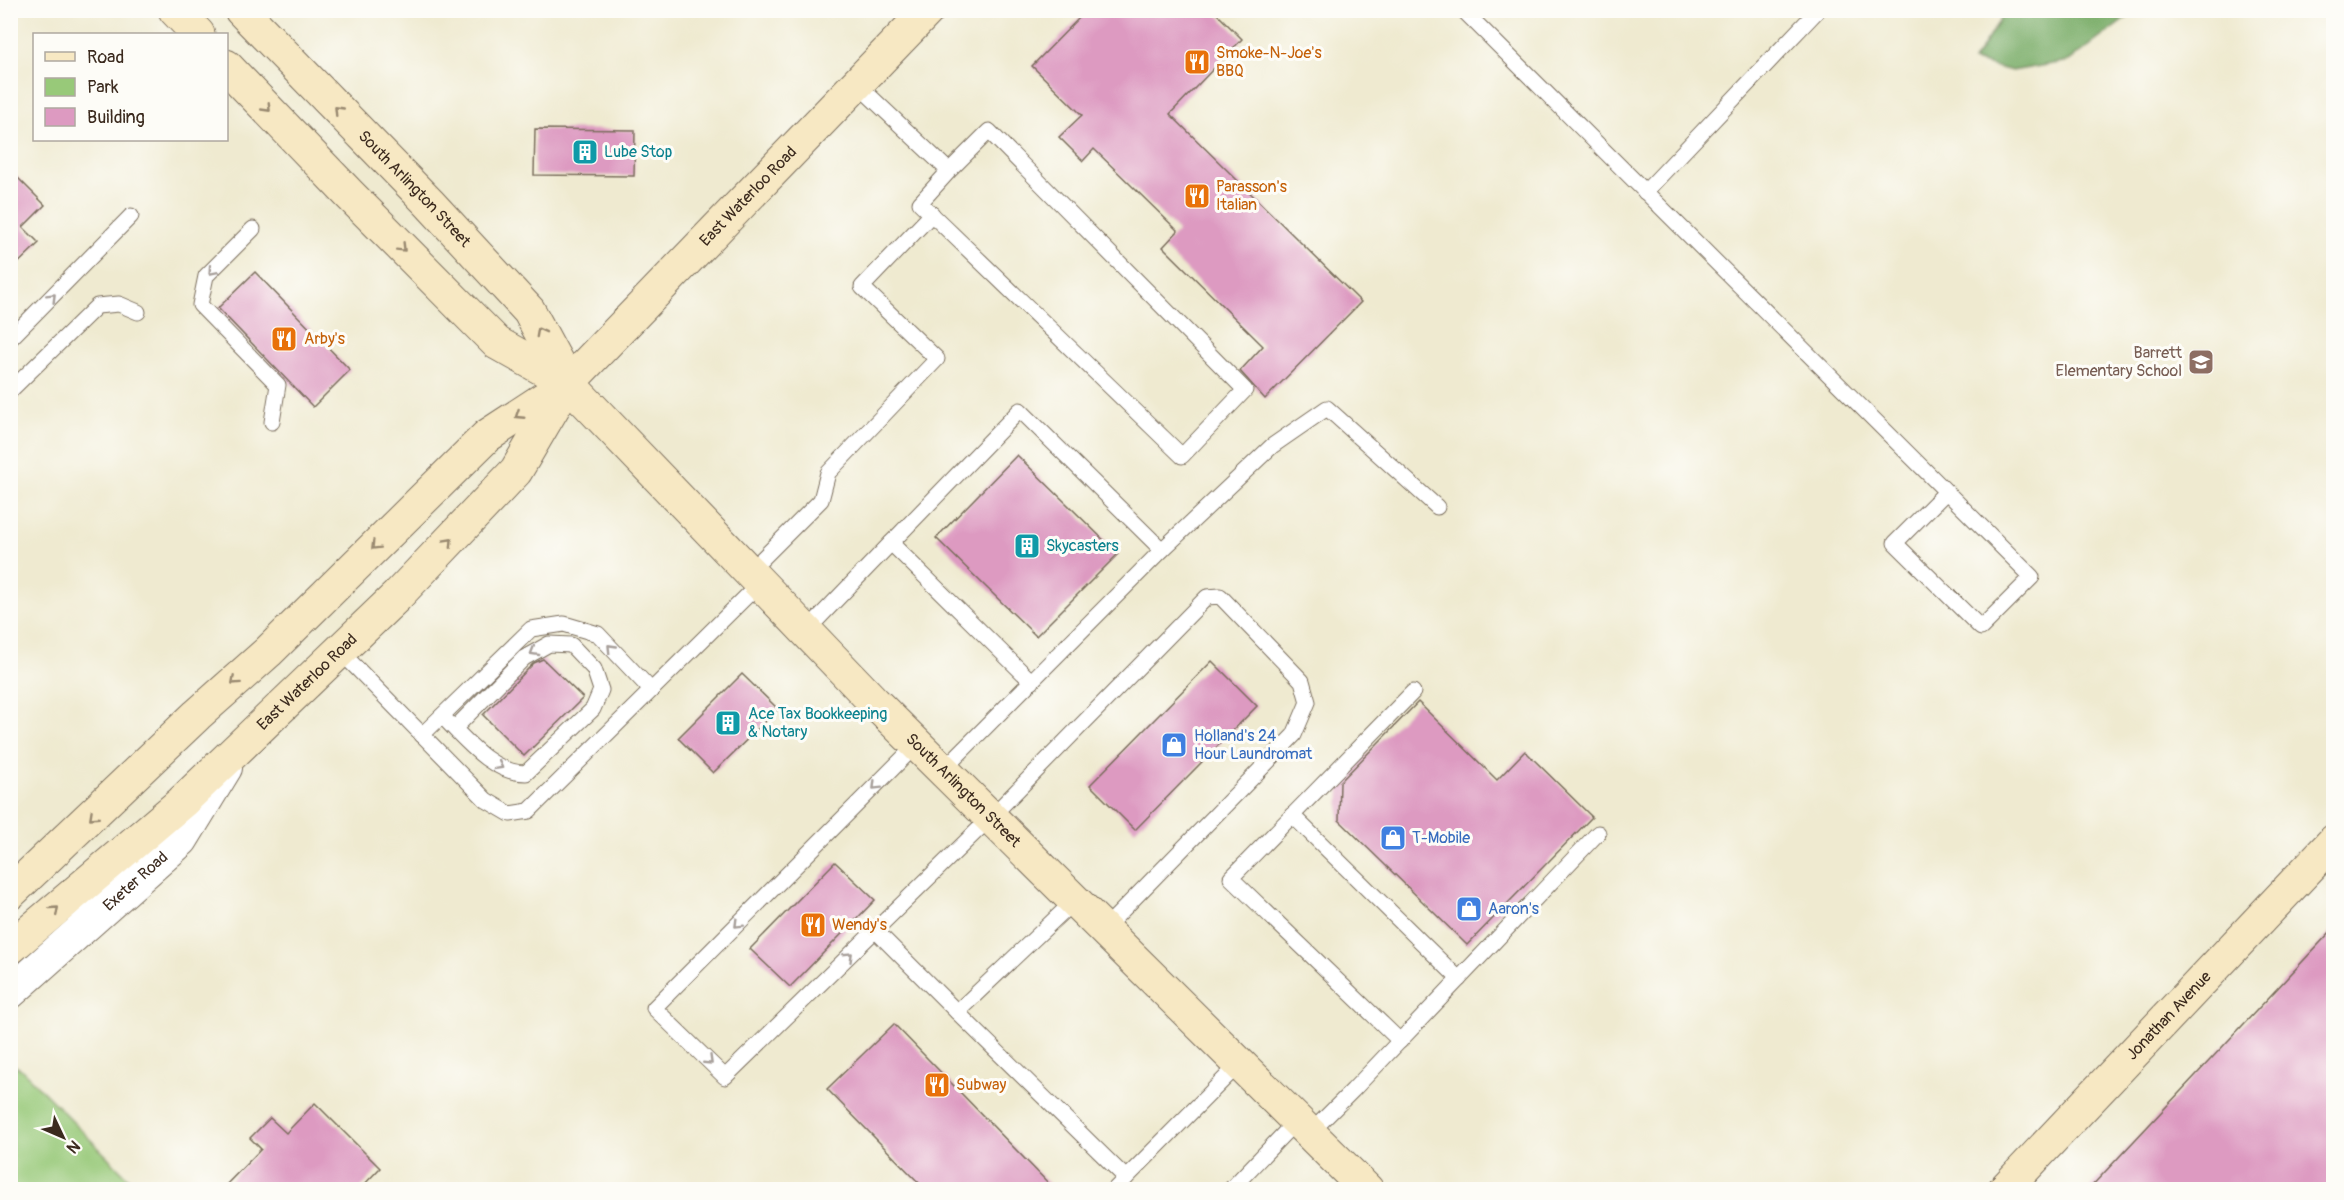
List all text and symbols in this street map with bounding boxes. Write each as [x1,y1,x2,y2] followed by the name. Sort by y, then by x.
[33,33,228,141] legend
[1216,43,1322,81] place label: Smoke-N-Joe's BBQ
[87,46,124,69] text: Road
[1182,47,1212,77] restaurant icon: Smoke-N-Joe's BBQ
[87,76,119,99] text: Park
[259,101,270,112] one-way arrow
[87,106,145,129] text: Building
[335,107,346,118] one-way arrow
[354,126,475,252] street label: South Arlington Street
[570,137,600,167] building icon: Lube Stop
[604,142,672,162] place label: Lube Stop
[695,142,801,250] street label: East Waterloo Road
[1216,177,1287,215] place label: Parasson's Italian
[1182,181,1212,211] restaurant icon: Parasson's Italian
[395,241,406,252] one-way arrow
[209,264,220,275] one-way arrow
[44,294,55,305] one-way arrow
[269,324,299,354] restaurant icon: Arby's
[536,328,547,338] one-way arrow
[304,329,345,349] place label: Arby's
[2056,343,2183,381] place label: Barrett Elementary School
[2186,347,2216,377] school or university icon: Barrett Elementary School
[514,408,525,419] one-way arrow
[1012,531,1042,561] building icon: Skycasters
[1046,536,1119,556] place label: Skycasters
[442,538,453,549] one-way arrow
[371,539,381,550] one-way arrow
[253,629,361,735] street label: East Waterloo Road
[607,644,618,655] one-way arrow
[530,645,540,657] one-way arrow
[231,674,241,685] one-way arrow
[748,704,887,742] place label: Ace Tax Bookkeeping & Notary
[713,708,743,738] building icon: Ace Tax Bookkeeping & Notary
[1194,726,1313,764] place label: Holland's 24 Hour Laundromat
[901,729,1025,852] street label: South Arlington Street
[1159,730,1189,760] shop icon: Holland's 24 Hour Laundromat
[493,759,503,771] one-way arrow
[872,778,883,789] one-way arrow
[90,809,100,820] one-way arrow
[1378,823,1408,853] shop icon: T-Mobile
[1412,828,1470,848] place label: T-Mobile
[99,847,172,915] street label: Exeter Road
[1454,894,1484,924] shop icon: Aaron's
[1488,899,1539,919] place label: Aaron's
[48,906,59,917] one-way arrow
[798,910,828,940] restaurant icon: Wendy's
[832,915,887,935] place label: Wendy's
[734,917,745,927] one-way arrow
[842,952,852,963] one-way arrow
[2122,967,2216,1064] street label: Jonathan Avenue
[702,1054,713,1065] one-way arrow
[922,1070,952,1100] restaurant icon: Subway
[956,1075,1006,1095] place label: Subway
[33,1107,93,1167] north arrow
[62,1136,84,1158] text: N

